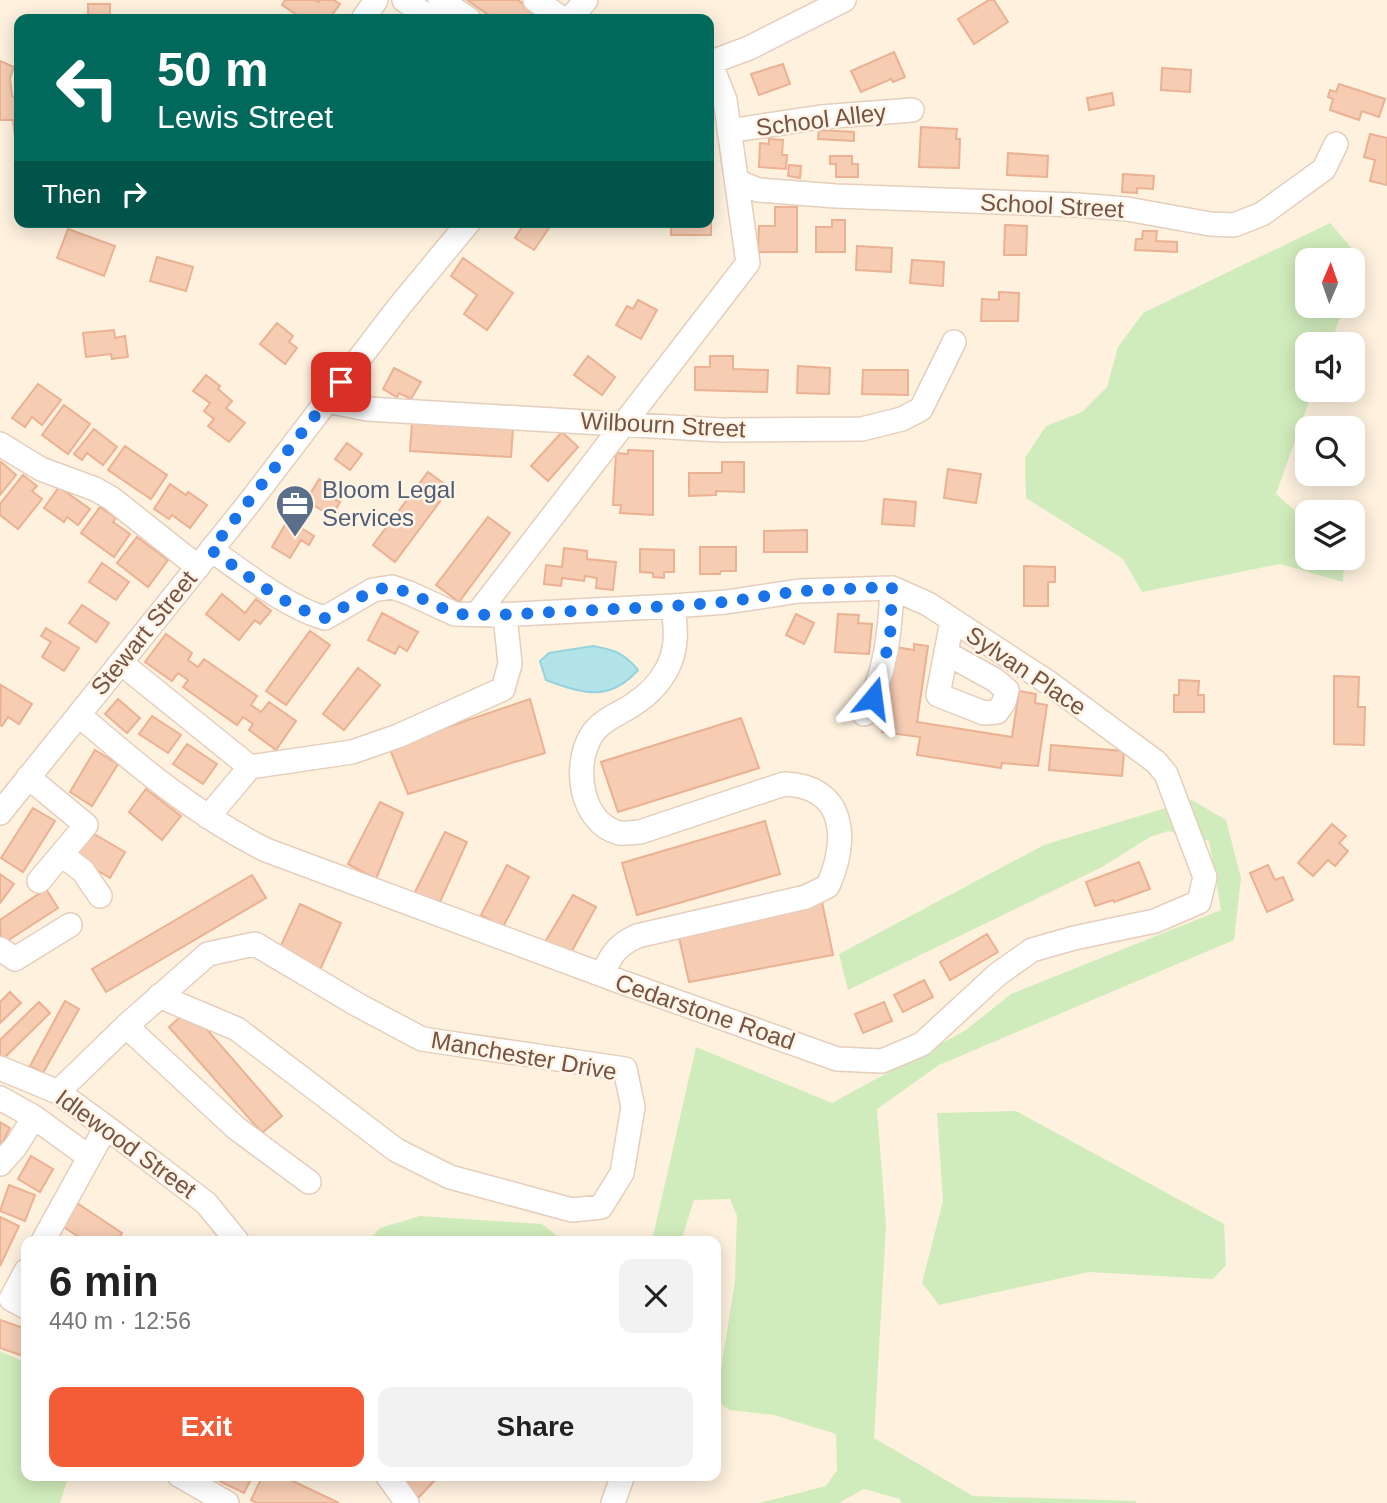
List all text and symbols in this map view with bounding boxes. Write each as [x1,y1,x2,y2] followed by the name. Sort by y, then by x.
[42,42,133,133] icon: left
[157,42,269,96] text: 50 m
[754,98,887,141] street label: School Alley
[157,99,333,135] text: Lewis Street
[115,175,153,213] icon: right
[42,179,101,209] text: Then
[979,188,1125,223] street label: School Street
[1295,248,1365,318] north arrow
[1295,248,1365,570] map controls
[1295,332,1365,402] button: sound
[311,352,371,412] pin
[322,363,360,401] icon: arrive
[580,407,747,442] street label: Wilbourn Street
[1295,416,1365,486] button: search
[322,476,455,531] place label: Bloom Legal Services
[274,483,316,538] office icon: Bloom Legal Services
[1295,500,1365,570] button: layers
[85,565,202,700] street label: Stewart Street
[961,621,1091,721] street label: Sylvan Place
[836,661,910,735] position arrow
[612,968,798,1055] street label: Cedarstone Road
[429,1026,619,1085] street label: Manchester Drive
[51,1084,202,1204] street label: Idlewood Street
[49,1258,159,1305] text: 6 min
[619,1259,693,1333] button: close
[49,1308,191,1334] text: 440 m · 12:56
[49,1387,364,1467] button: Exit
[378,1387,693,1467] button: Share

